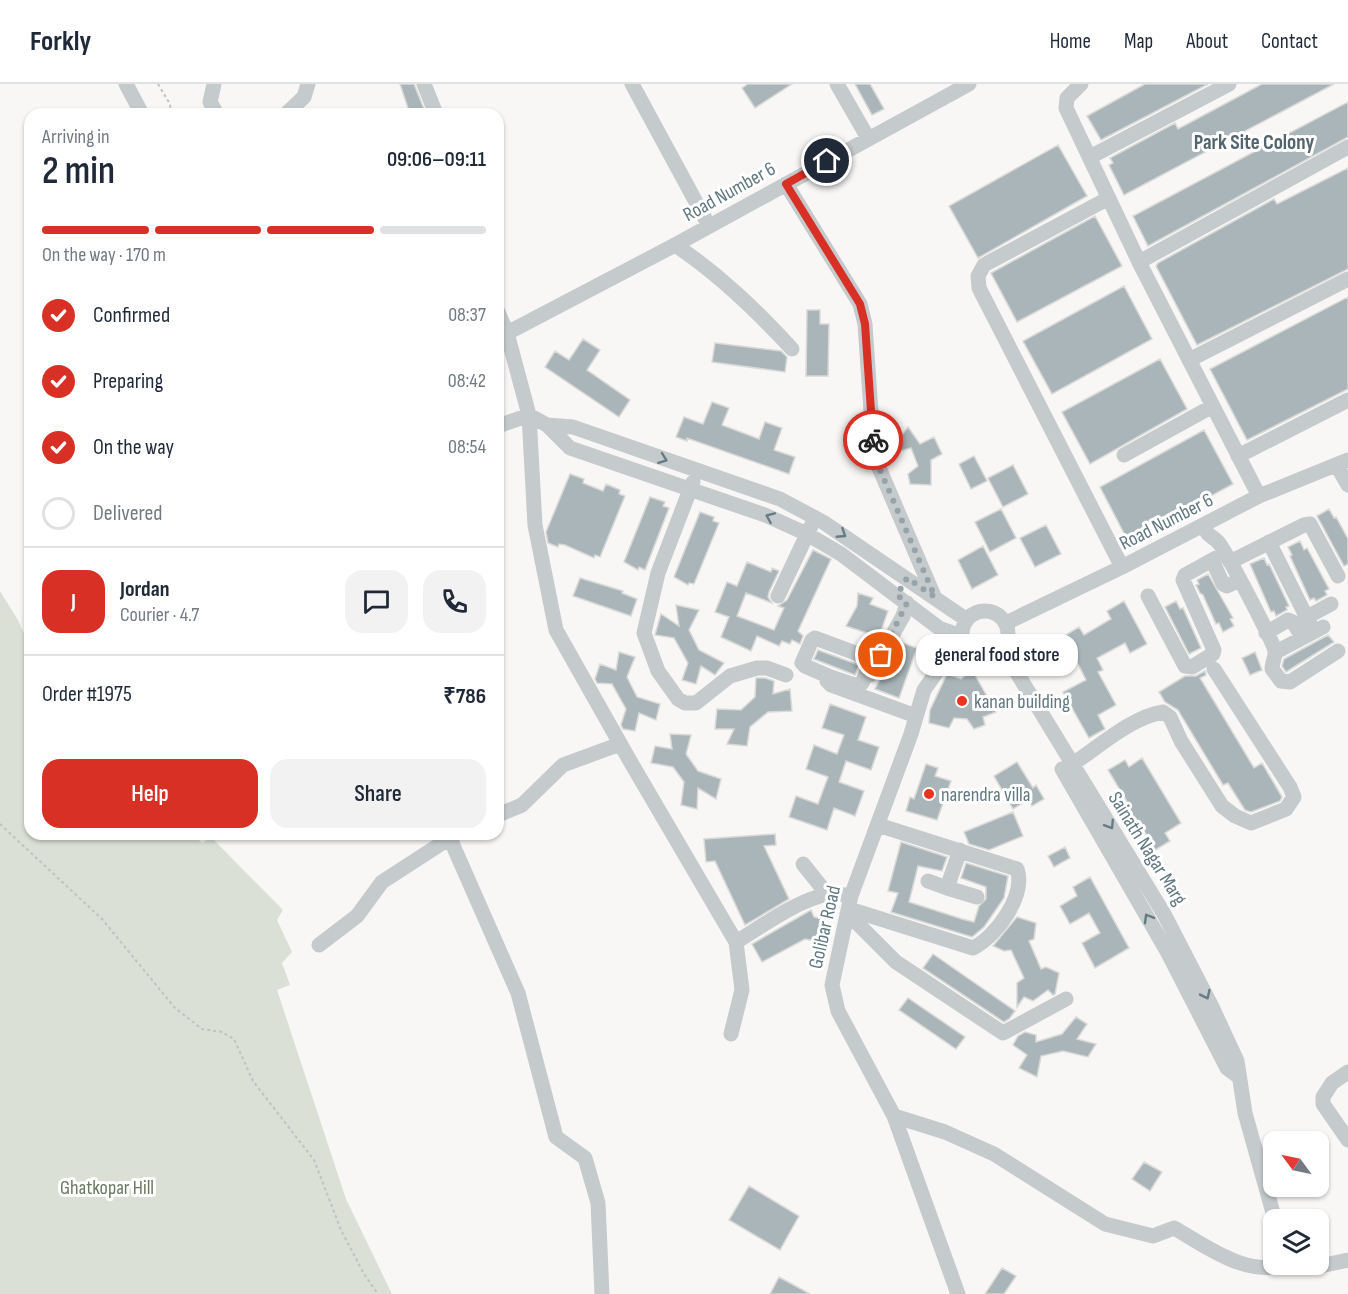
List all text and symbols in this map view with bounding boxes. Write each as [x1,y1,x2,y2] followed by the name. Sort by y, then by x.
[30,25,91,58] text: Forkly
[1050,29,1091,54] text: Home
[1124,29,1153,54] text: Map
[1186,29,1228,54] text: About
[1261,29,1318,54] text: Contact
[42,125,110,149] text: Arriving in
[1194,130,1315,155] district label: Park Site Colony
[801,135,852,186] pin
[810,144,843,177] icon: home
[387,146,486,173] text: 09:06–09:11
[42,148,115,195] text: 2 min
[679,157,780,227] street label: Road Number 6
[42,243,166,267] text: On the way · 170 m
[42,299,75,332] icon: check
[93,302,170,329] text: Confirmed
[448,303,486,327] text: 08:37
[42,365,75,398] icon: check
[93,368,163,395] text: Preparing
[448,369,486,393] text: 08:42
[843,410,903,470] courier
[857,424,890,457] icon: bike
[42,431,75,464] icon: check
[93,434,174,461] text: On the way
[448,435,486,459] text: 08:54
[657,451,668,464] one-way arrow
[1116,488,1217,556] street label: Road Number 6
[93,500,162,527] text: Delivered
[765,513,776,525] one-way arrow
[835,527,846,538] one-way arrow
[345,570,408,633] button: chat
[423,570,486,633] button: phone
[120,576,169,603] text: Jordan
[71,588,76,615] text: J
[120,603,199,627] text: Courier · 4.7
[855,629,906,680] pin
[917,634,1079,676] callout: general food store
[864,638,897,671] icon: bag
[934,643,1060,667] text: general food store
[42,681,132,708] text: Order #1975
[443,683,486,710] text: ₹786
[974,690,1070,714] place label: kanan building
[955,694,969,708] marker: kanan building
[42,759,258,828] button: Help
[270,759,486,828] button: Share
[941,783,1031,807] place label: narendra villa
[922,787,936,801] marker: narendra villa
[1103,787,1192,910] street label: Sainath Nagar Marg
[1102,819,1114,829] one-way arrow
[804,883,846,971] street label: Golibar Road
[1144,914,1155,924] one-way arrow
[1198,988,1210,999] one-way arrow
[1263,1131,1329,1197] north arrow
[1263,1131,1329,1275] map controls
[60,1176,154,1200] park label: Ghatkopar Hill
[1263,1209,1329,1275] button: layers

